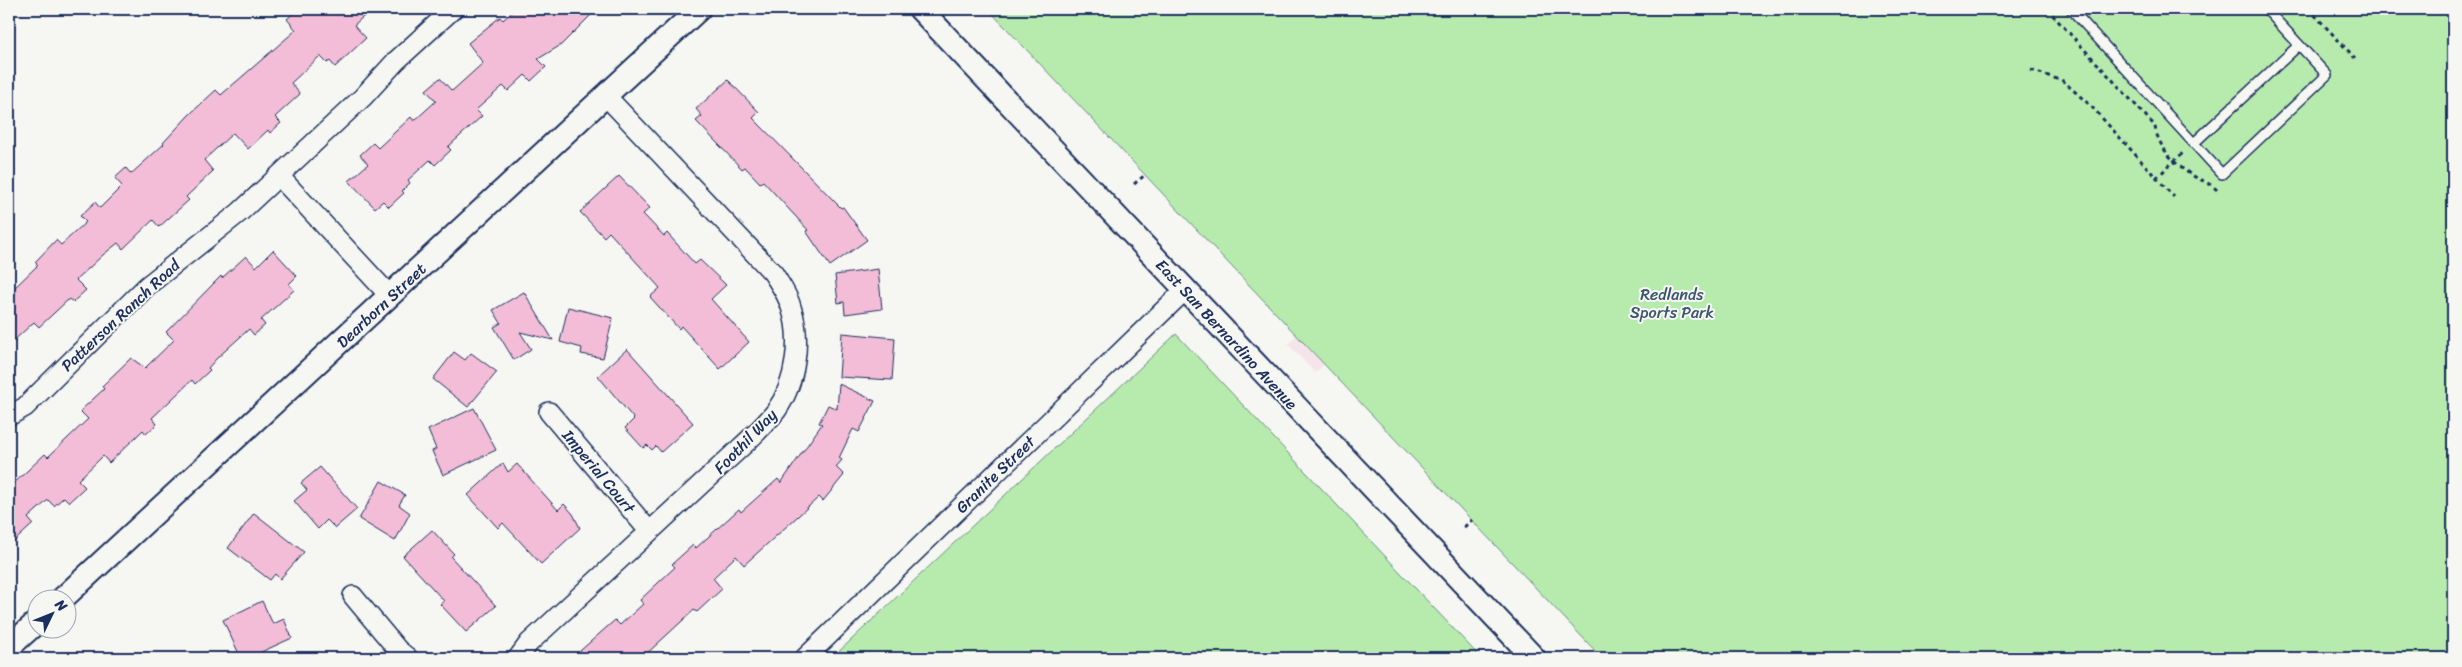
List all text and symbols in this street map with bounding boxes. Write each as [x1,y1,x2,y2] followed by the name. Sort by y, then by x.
[54,251,188,379] street label: Patterson Ranch Road
[1148,252,1305,417] street label: East San Bernardino Avenue
[329,255,433,355] street label: Dearborn Street
[1630,280,1714,327] park label: Redlands Sports Park
[706,401,785,481] street label: Foothil Way
[554,422,643,520] street label: Imperial Court
[948,428,1043,520] street label: Granite Street
[28,590,78,640] north arrow
[48,593,74,618] text: N

